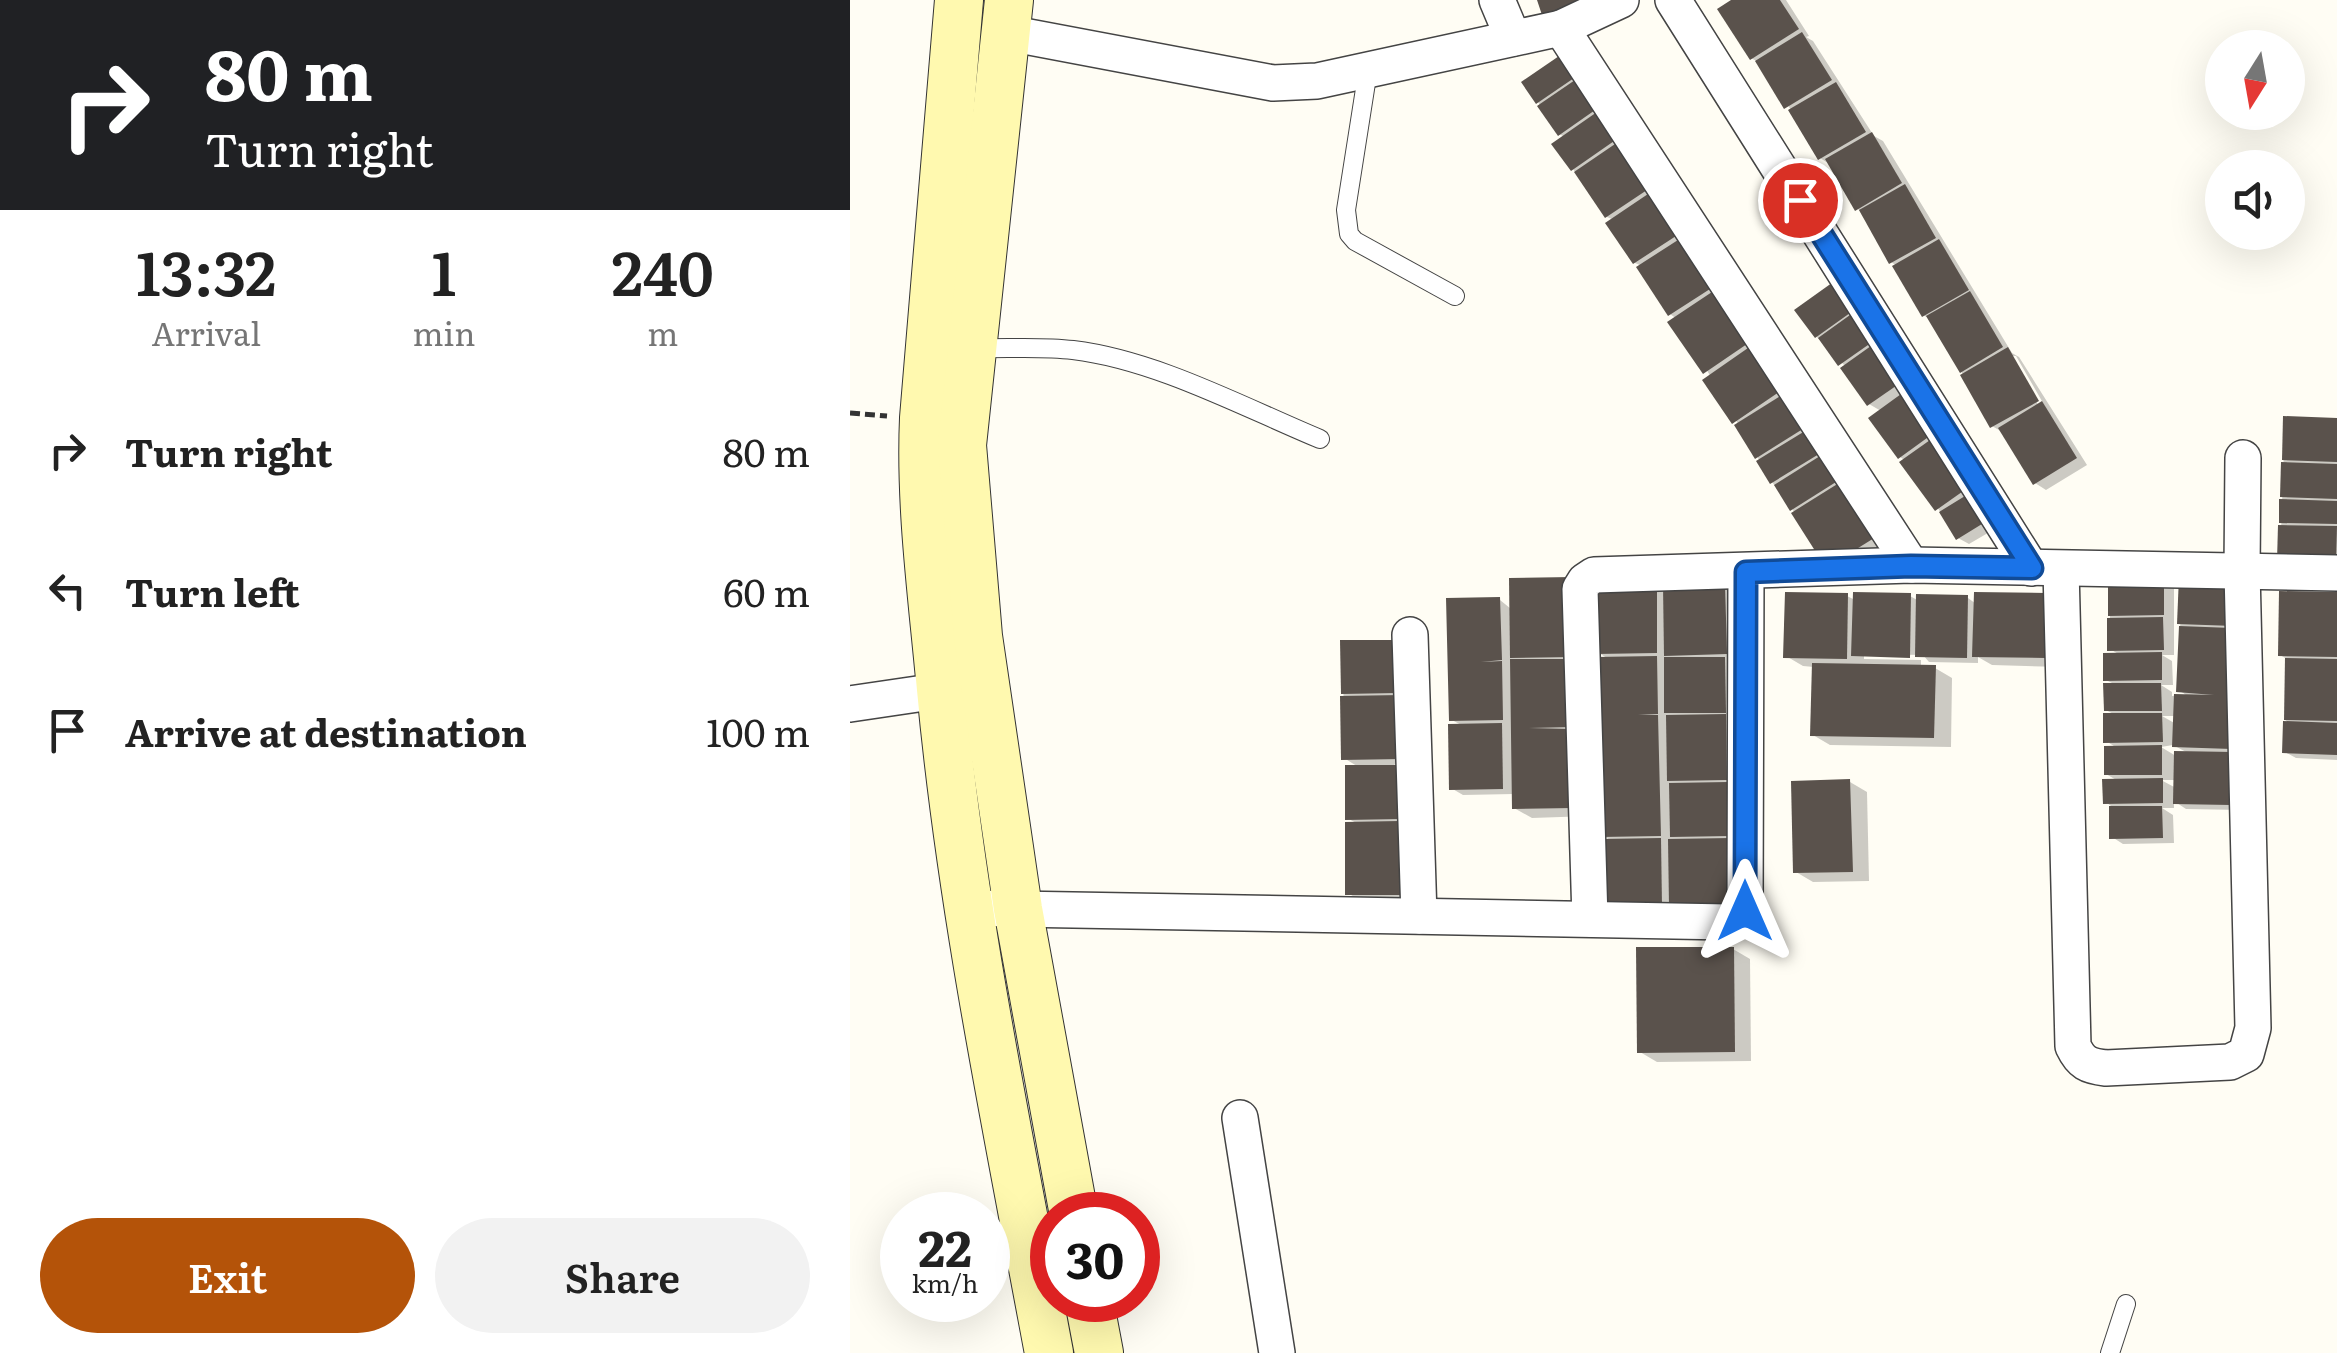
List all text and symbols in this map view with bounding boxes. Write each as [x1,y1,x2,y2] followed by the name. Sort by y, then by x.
[205,19,373,123] text: 80 m
[2205,30,2305,130] north arrow
[2205,30,2305,250] map controls
[40,40,170,170] icon: right
[205,114,433,181] text: Turn right
[2205,150,2305,250] button: sound
[1758,158,1843,243] pin
[1773,173,1828,228] icon: arrive
[136,225,276,314] text: 13:32
[432,225,456,314] text: 1
[611,225,714,314] text: 240
[152,308,261,356] text: Arrival
[412,308,475,356] text: min
[647,308,678,356] text: m
[125,422,332,479] text: Turn right
[723,422,810,479] text: 80 m
[40,423,95,478] icon: right
[125,562,300,619] text: Turn left
[723,562,810,619] text: 60 m
[40,563,95,618] icon: left
[125,702,527,759] text: Arrive at destination
[706,702,810,759] text: 100 m
[40,703,95,758] icon: arrive
[1693,859,1797,963] position arrow
[1030,1192,1160,1322] speed limit sign: 30
[918,1208,972,1282] text: 22
[40,1218,415,1333] button: Exit
[435,1218,810,1333] button: Share
[912,1264,978,1301] text: km/h

